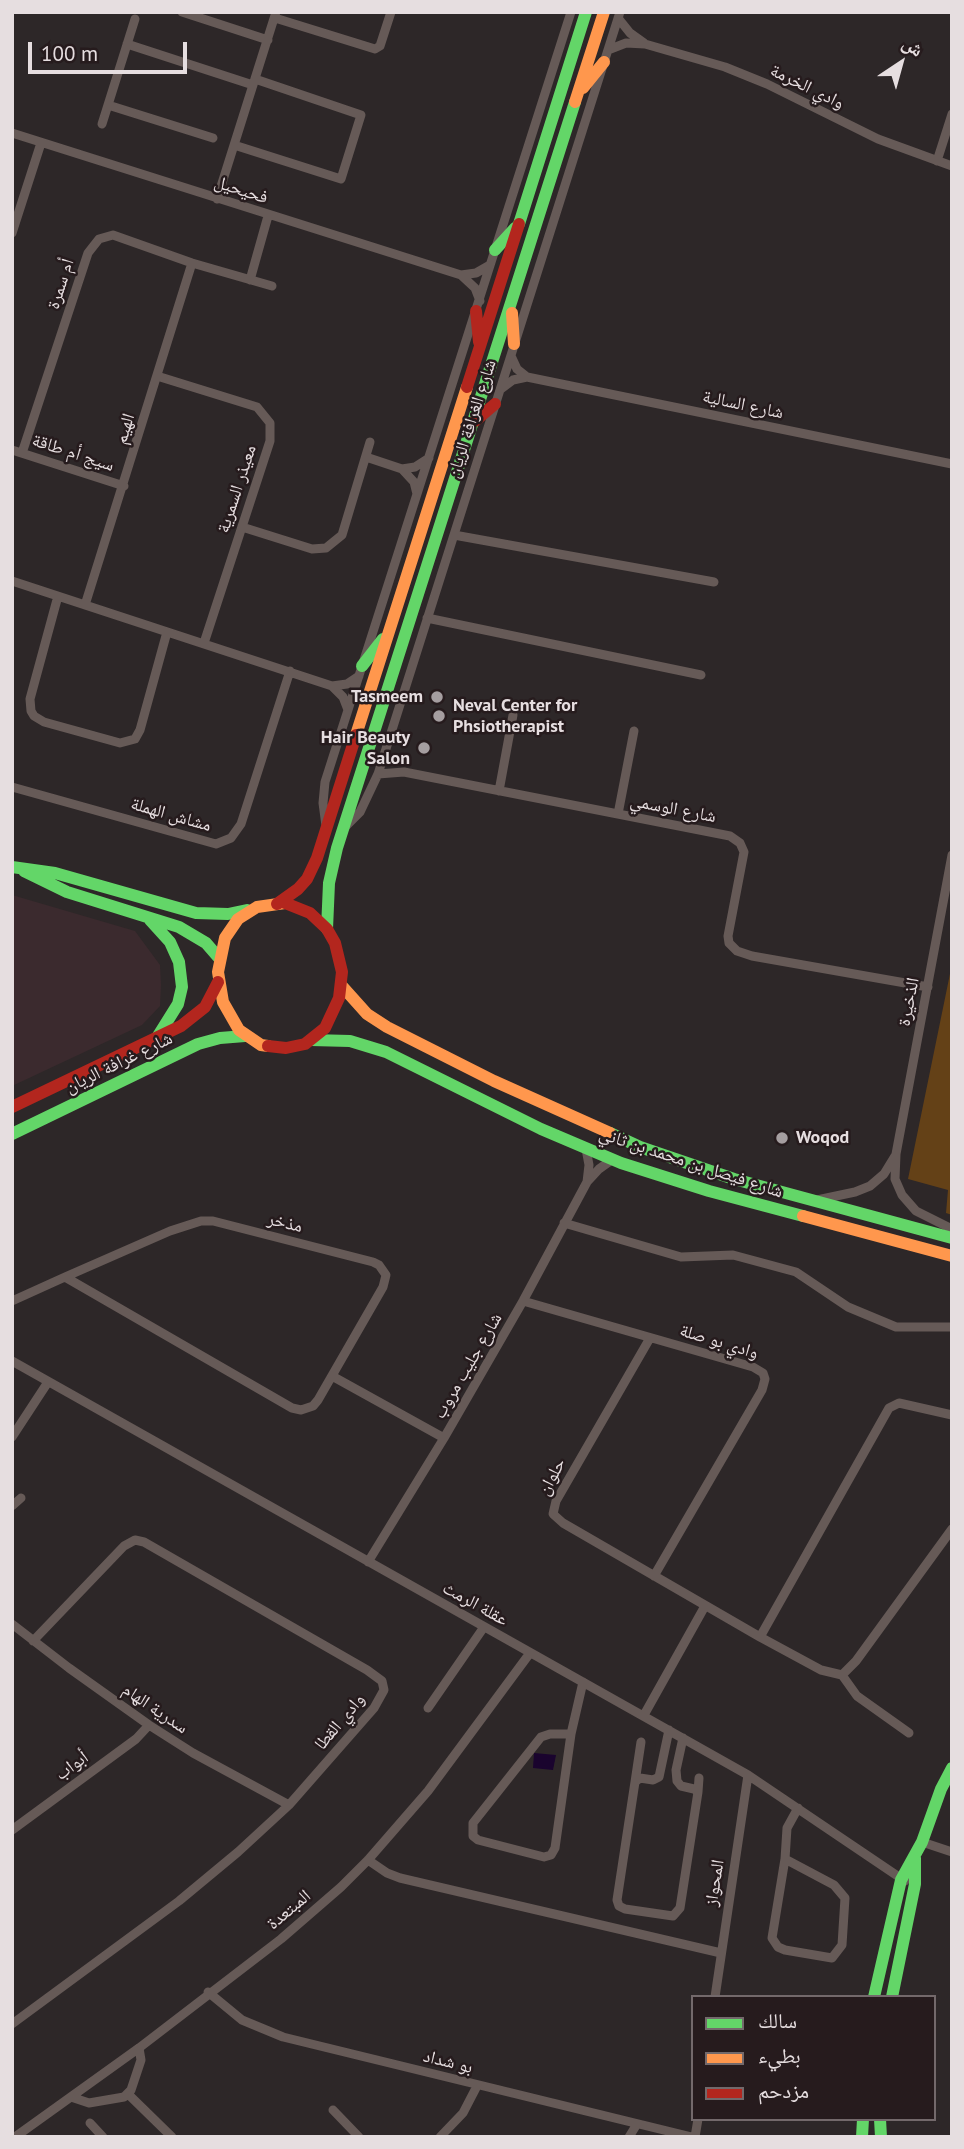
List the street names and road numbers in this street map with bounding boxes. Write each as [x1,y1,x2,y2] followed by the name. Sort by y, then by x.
[766,60,848,114] street label: وادي الخرمة
[211,171,271,209] street label: فحيحيل
[43,256,79,312] street label: أم سمرة
[443,357,501,481] street label: شارع الغرافة الريان
[701,386,785,424] street label: شارع السالية
[110,411,140,447] street label: الهيم
[29,430,117,476] street label: سيج أم طاقة
[213,442,261,536] street label: معيذر السمرية
[628,790,718,828] street label: شارع الوسمي
[128,793,214,837] street label: مشاش الهملة
[894,976,924,1028] street label: الذخيرة
[62,1028,176,1098] street label: شارع غرافة الريان
[596,1123,786,1203] street label: شارع فيصل بن محمد بن ثاني
[265,1208,305,1238] street label: مذخر
[429,1309,507,1423] street label: شارع جليب مروب
[677,1320,761,1364] street label: وادي بو صلة
[533,1455,571,1499] street label: حلوان
[438,1577,512,1631] street label: عقلة الرمث
[118,1679,192,1739] street label: سدرية الهام
[310,1689,370,1755] street label: وادي القطا
[51,1747,93,1785] street label: أبواب
[701,1858,729,1908] street label: المحواز
[263,1885,315,1935] street label: المبتعدة
[421,2045,475,2079] street label: بو شداد

